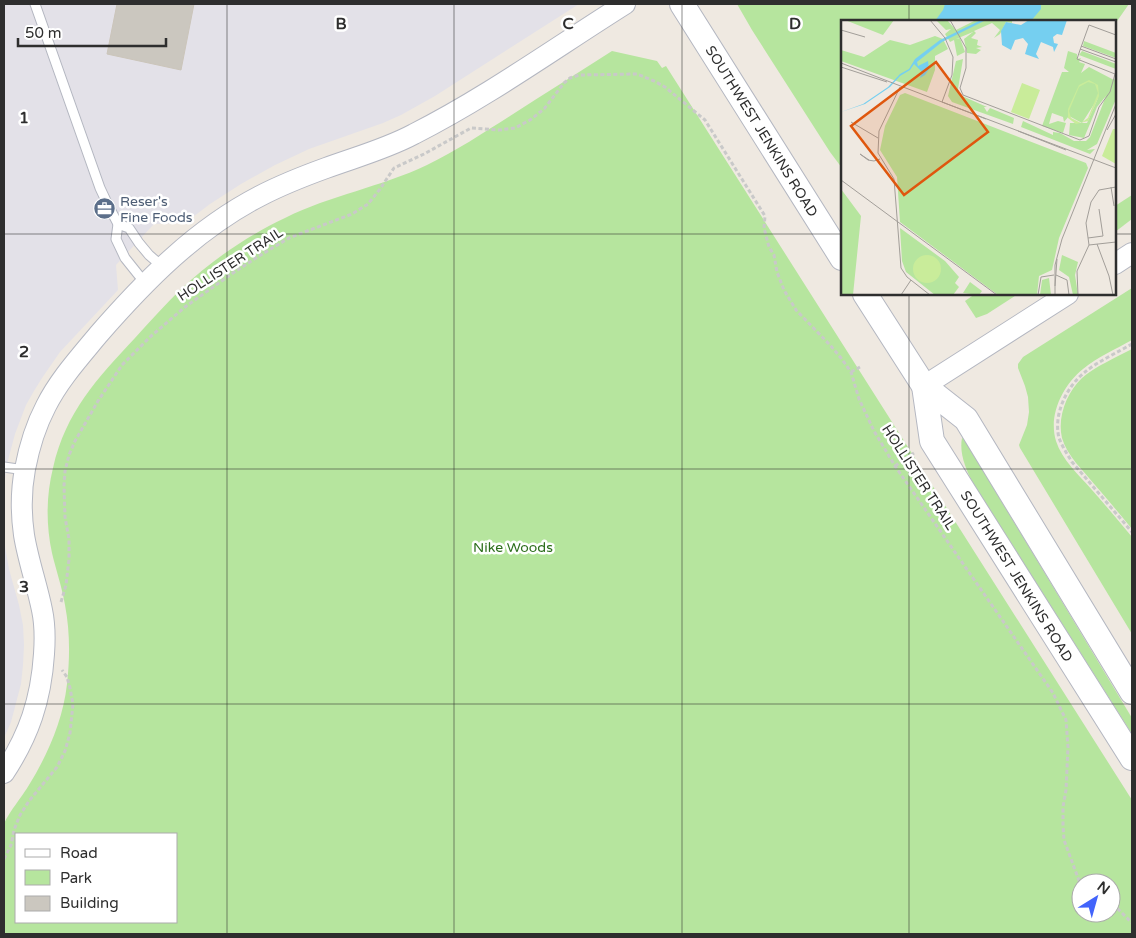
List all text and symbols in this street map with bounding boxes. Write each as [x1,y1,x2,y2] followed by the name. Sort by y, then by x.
[335,14,347,34] text: B
[562,14,574,34] text: C
[789,14,801,34] text: D
[18,15,165,47] scale bar
[841,20,1116,295] inset map
[25,24,62,42] text: 50 m
[702,42,821,220] street label: SOUTHWEST JENKINS ROAD
[19,108,29,128] text: 1
[120,193,193,226] place label: Reser's Fine Foods
[92,197,116,221] office icon: Reser's Fine Foods
[174,224,286,305] street label: HOLLISTER TRAIL
[19,342,29,362] text: 2
[878,421,959,533] street label: HOLLISTER TRAIL
[957,487,1076,665] street label: SOUTHWEST JENKINS ROAD
[473,539,553,556] park label: Nike Woods
[19,577,29,597] text: 3
[15,833,178,923] legend
[60,844,98,862] text: Road
[60,869,92,887] text: Park
[1071,873,1121,923] north arrow
[1094,878,1113,898] text: N
[60,894,119,912] text: Building

